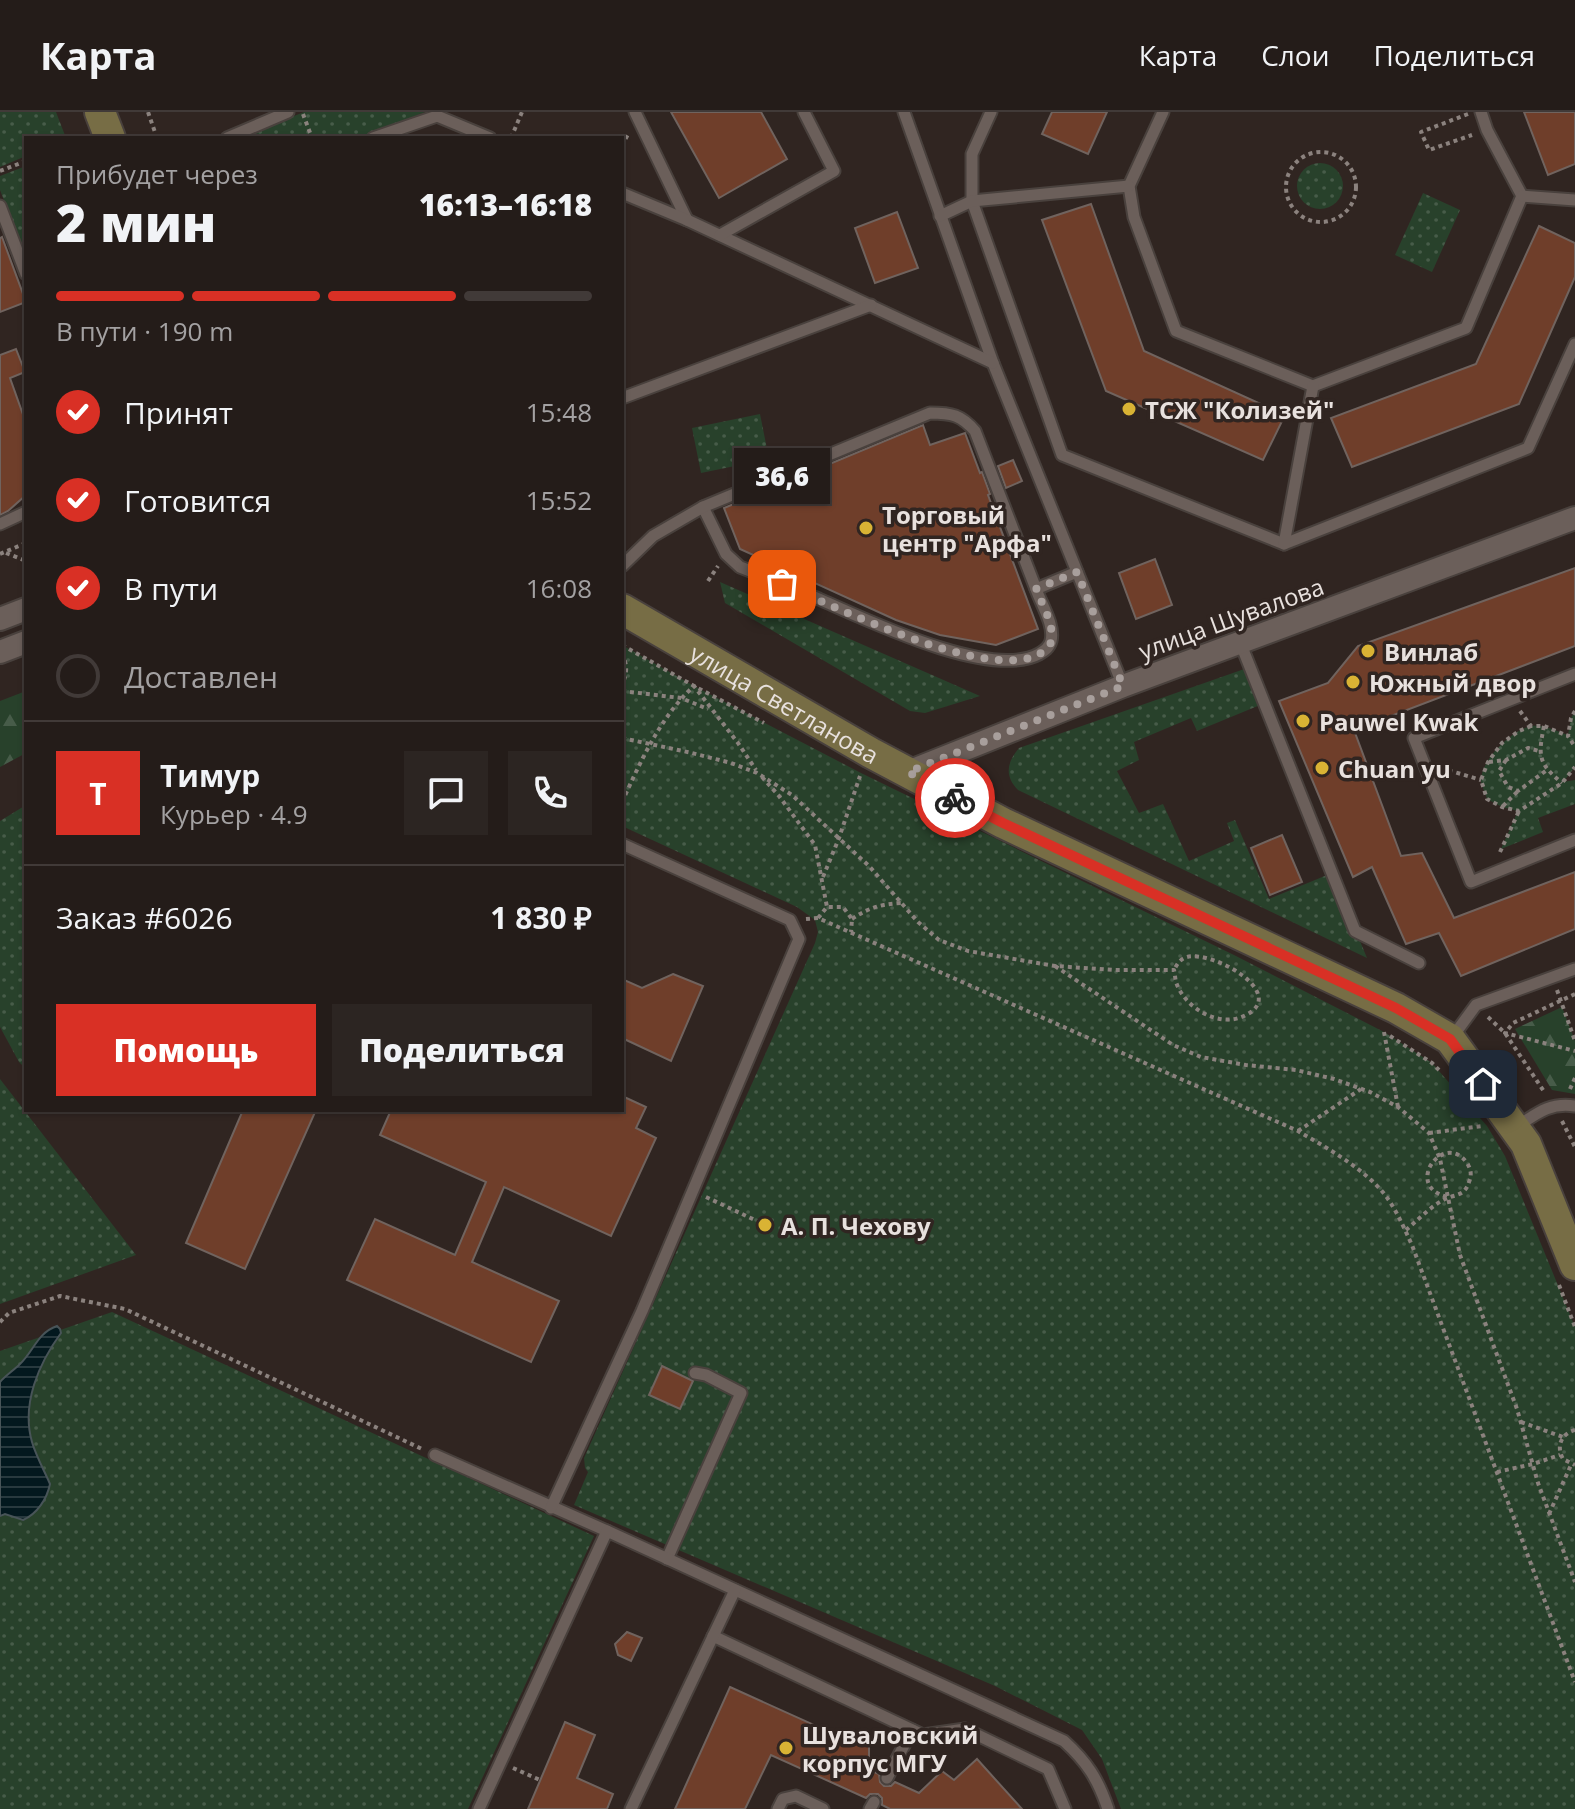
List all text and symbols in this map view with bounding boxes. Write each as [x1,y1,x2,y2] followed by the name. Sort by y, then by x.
[40,29,157,81] text: Карта
[1139,36,1217,74] text: Карта
[1261,36,1330,74] text: Слои
[1374,36,1535,74] text: Поделиться
[56,156,258,192] text: Прибудет через
[419,184,592,225] text: 16:13–16:18
[56,186,216,257] text: 2 мин
[56,313,233,349] text: В пути · 190 m
[56,390,100,434] icon: check
[124,392,233,433] text: Принят
[1145,393,1334,426] place label: ТСЖ "Колизей"
[526,394,592,430] text: 15:48
[1120,400,1138,418] marker: ТСЖ "Колизей"
[734,448,830,504] callout: 36,6
[755,458,809,494] text: 36,6
[56,478,100,522] icon: check
[124,480,271,521] text: Готовится
[526,482,592,518] text: 15:52
[882,498,1052,559] place label: Торговый центр "Арфа"
[857,519,875,537] marker: Торговый центр "Арфа"
[748,550,816,618] pin
[760,562,804,606] icon: bag
[56,566,100,610] icon: check
[124,568,218,609] text: В пути
[1134,569,1328,667] street label: улица Шувалова
[526,570,592,606] text: 16:08
[684,635,885,771] street label: улица Светланова
[1384,635,1478,668] place label: Винлаб
[1359,642,1377,660] marker: Винлаб
[124,656,278,697] text: Доставлен
[1369,666,1537,699] place label: Южный двор
[1344,673,1362,691] marker: Южный двор
[1319,705,1479,738] place label: Pauwel Kwak
[1294,712,1312,730] marker: Pauwel Kwak
[404,751,488,835] button: chat
[508,751,592,835] button: phone
[1338,752,1451,785] place label: Chuan yu
[160,755,260,796] text: Тимур
[915,758,995,838] courier
[1313,759,1331,777] marker: Chuan yu
[89,773,107,814] text: Т
[933,776,977,820] icon: bike
[160,796,308,832] text: Курьер · 4.9
[56,897,233,938] text: Заказ #6026
[490,897,592,938] text: 1 830 ₽
[56,1004,316,1096] button: Помощь
[332,1004,592,1096] button: Поделиться
[1449,1050,1517,1118] pin
[1461,1062,1505,1106] icon: home
[781,1209,931,1242] place label: А. П. Чехову
[756,1216,774,1234] marker: А. П. Чехову
[802,1718,978,1779] place label: Шуваловский корпус МГУ
[777,1739,795,1757] marker: Шуваловский корпус МГУ

